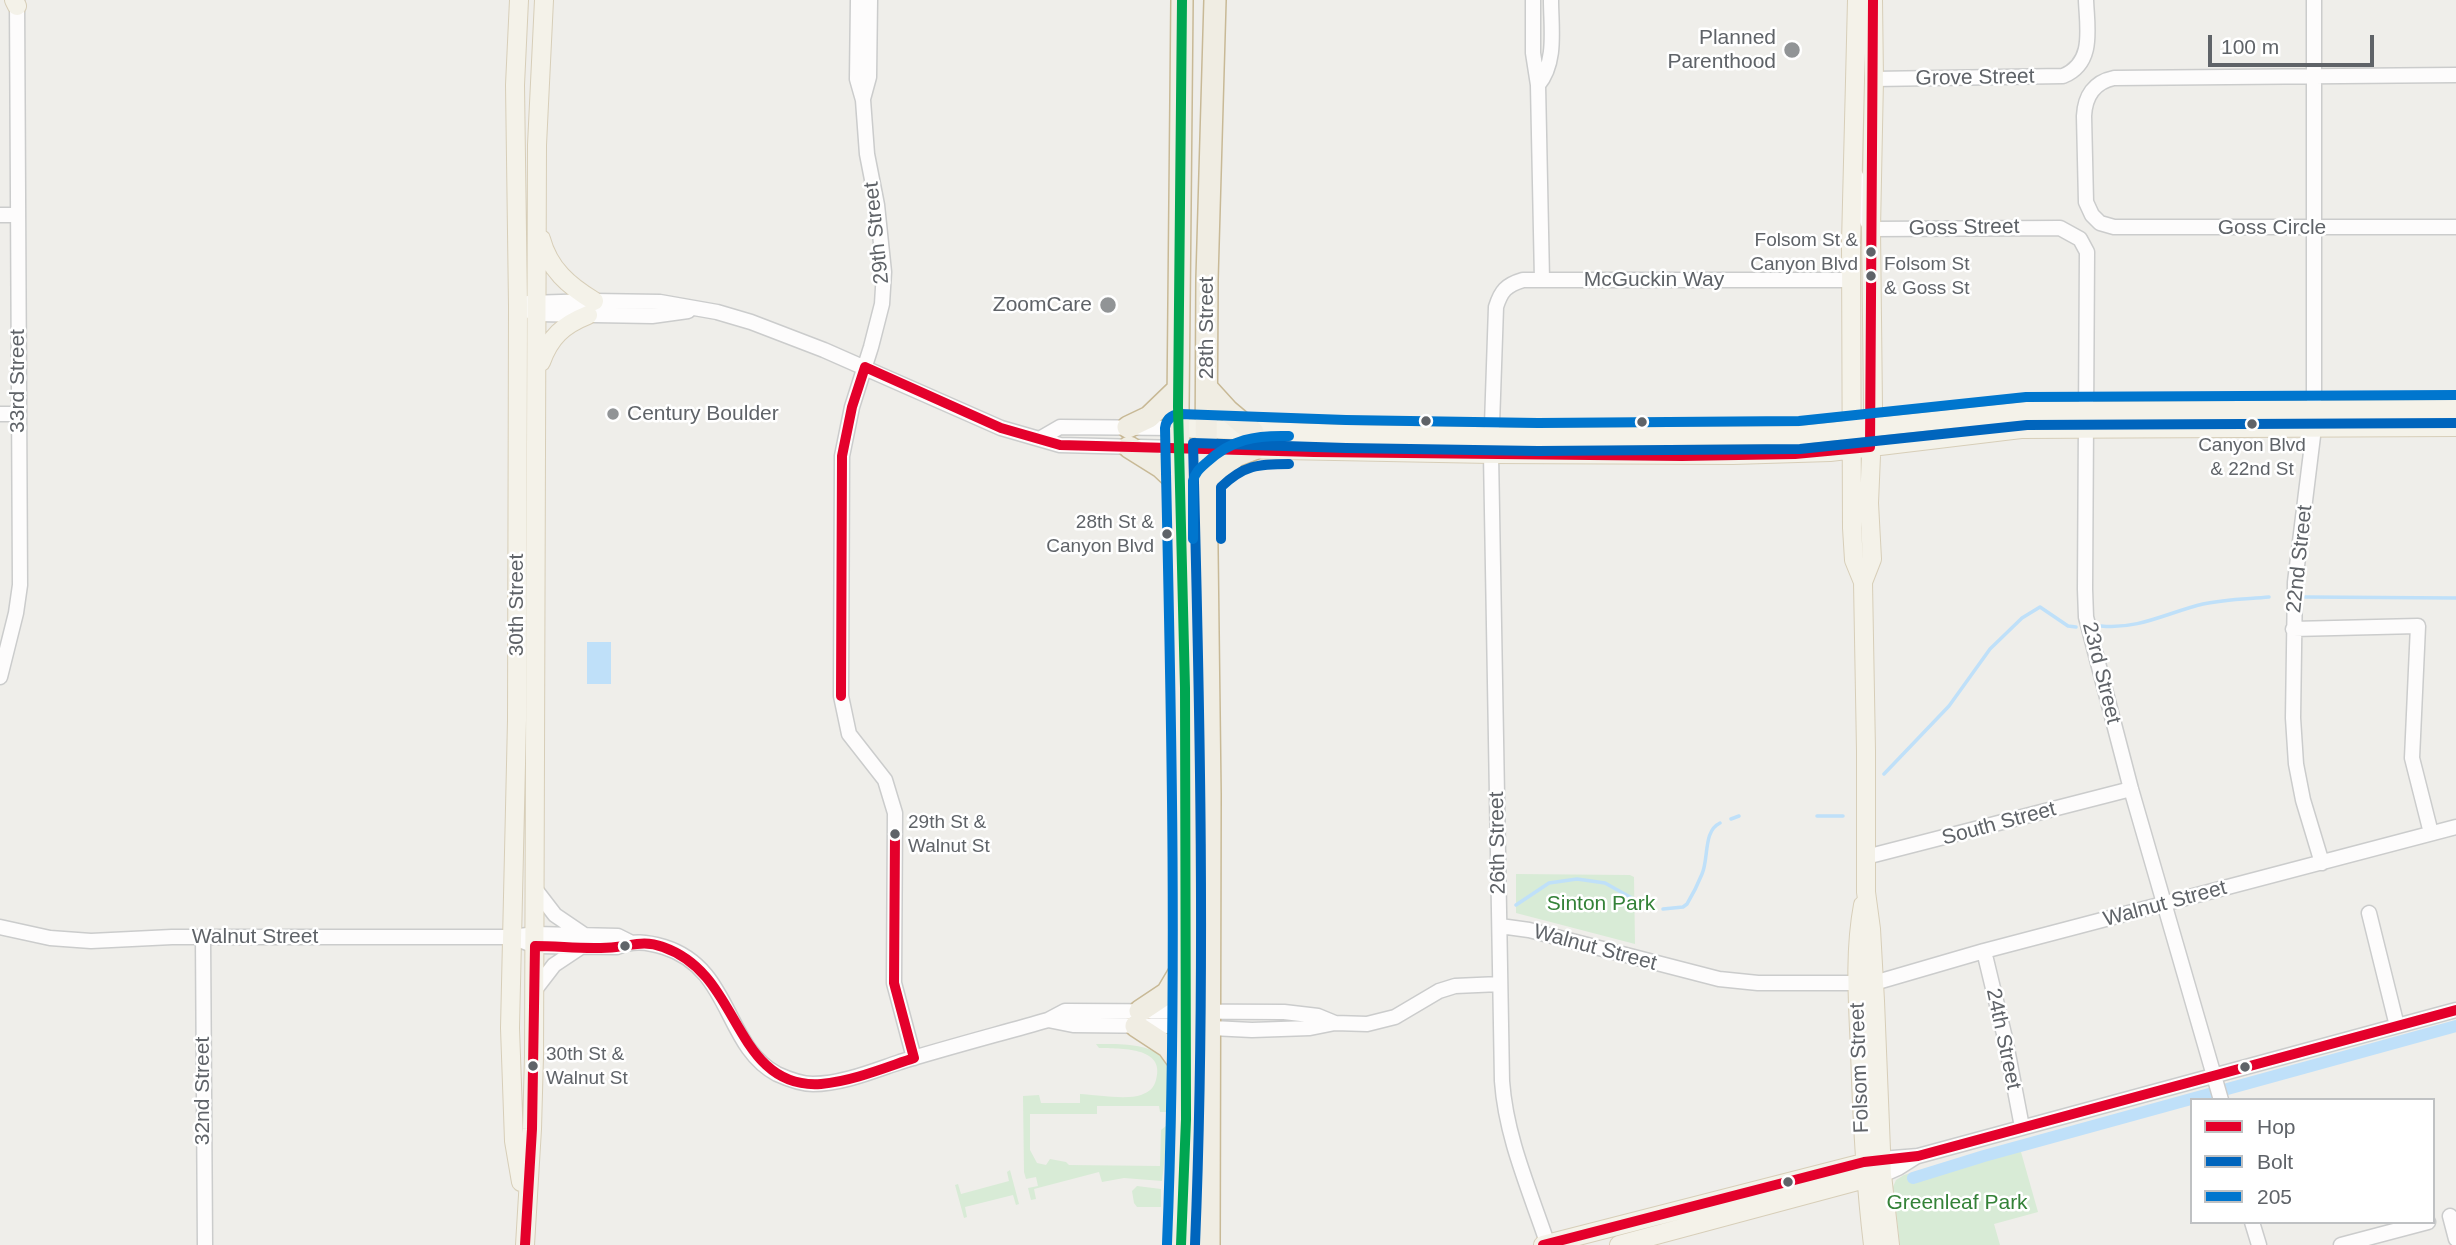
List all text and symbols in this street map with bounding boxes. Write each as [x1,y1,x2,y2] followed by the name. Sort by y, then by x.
[2211,21,2377,65] scale bar
[1667,25,1776,75] place label: Planned Parenthood
[2221,35,2279,58] text: 100 m
[1782,40,1802,60] marker: Planned Parenthood
[1915,64,2035,92] street label: Grove Street
[859,181,895,285] street label: 29th Street
[1908,214,2020,242] street label: Goss Street
[2218,215,2326,241] street label: Goss Circle
[1750,230,1858,274] place label: Folsom St & Canyon Blvd
[1864,245,1878,259] marker: Folsom St & Canyon Blvd
[1884,254,1970,298] place label: Folsom St & Goss St
[1584,267,1724,293] street label: McGuckin Way
[1864,269,1878,283] marker: Folsom St & Goss St
[1194,277,1220,379] street label: 28th Street
[993,292,1092,318] place label: ZoomCare
[1098,295,1118,315] marker: ZoomCare
[5,329,31,433] street label: 33rd Street
[627,401,779,427] place label: Century Boulder
[605,406,621,422] marker: Century Boulder
[1419,414,1433,428] unlabelled marker
[1635,415,1649,429] unlabelled marker
[2245,417,2259,431] marker: Canyon Blvd & 22nd St
[2198,435,2306,479] place label: Canyon Blvd & 22nd St
[2282,504,2318,614] street label: 22nd Street
[1046,512,1154,556] place label: 28th St & Canyon Blvd
[1160,527,1174,541] marker: 28th St & Canyon Blvd
[504,554,530,656] street label: 30th Street
[2076,620,2126,726] street label: 23rd Street
[1485,791,1511,895] street label: 26th Street
[1939,797,2059,851] street label: South Street
[908,812,990,856] place label: 29th St & Walnut St
[888,827,902,841] marker: 29th St & Walnut St
[2101,875,2229,933] street label: Walnut Street
[1547,891,1655,917] park label: Sinton Park
[1531,919,1659,977] street label: Walnut Street
[192,924,318,950] street label: Walnut Street
[618,939,632,953] unlabelled marker
[1980,986,2026,1092] street label: 24th Street
[1845,1002,1875,1134] street label: Folsom Street
[190,1037,216,1145] street label: 32nd Street
[546,1044,628,1088] place label: 30th St & Walnut St
[526,1059,540,1073] marker: 30th St & Walnut St
[2238,1060,2252,1074] unlabelled marker
[2190,1098,2435,1224] legend
[2257,1115,2296,1138] text: Hop
[2257,1150,2293,1173] text: Bolt
[1781,1175,1795,1189] unlabelled marker
[2257,1185,2292,1208] text: 205
[1886,1190,2028,1216] park label: Greenleaf Park

